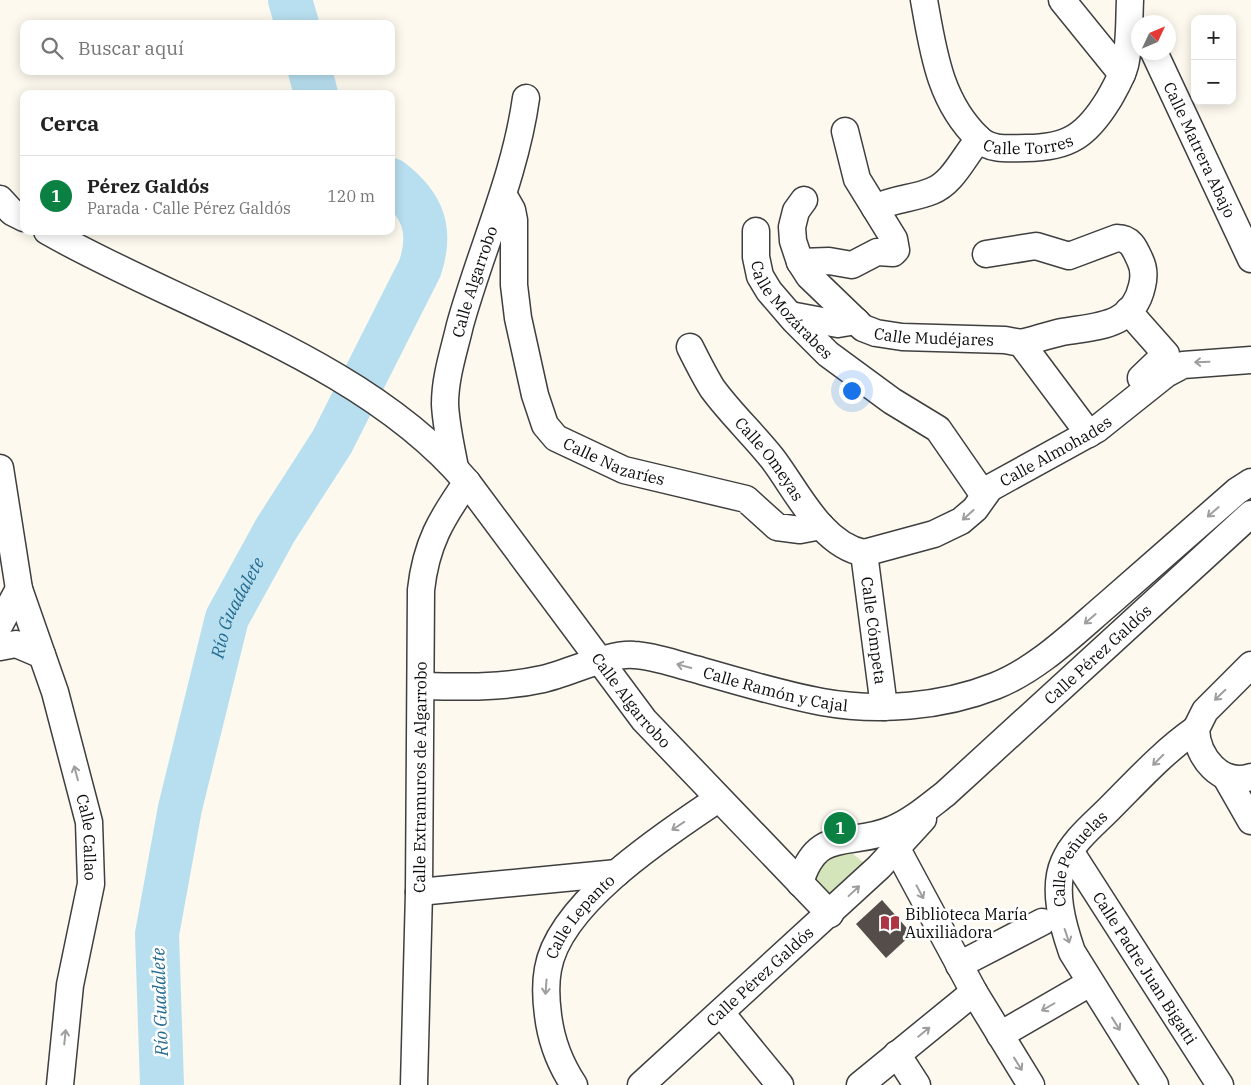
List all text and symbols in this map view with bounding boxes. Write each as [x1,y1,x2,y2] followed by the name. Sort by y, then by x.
[1131,15,1176,60] north arrow
[1191,15,1236,105] map controls
[1191,15,1236,60] button: +
[20,20,395,75] search box
[38,34,66,62] icon: search
[78,36,184,60] text: Buscar aquí
[1191,60,1236,105] button: −
[1159,79,1240,221] street label: Calle Matrera Abajo
[40,109,99,137] text: Cerca
[980,130,1076,158] street label: Calle Torres
[87,174,209,198] text: Pérez Galdós
[51,186,61,206] text: 1
[327,186,375,206] text: 120 m
[87,198,291,218] text: Parada · Calle Pérez Galdós
[447,223,501,339] street label: Calle Algarrobo
[747,259,837,363] street label: Calle Mozárabes
[873,323,994,350] street label: Calle Mudéjares
[1195,357,1211,366] one-way arrow
[839,378,865,404] your location
[996,411,1116,491] street label: Calle Almohades
[731,413,808,505] street label: Calle Omeyas
[560,433,667,489] street label: Calle Nazaríes
[1207,506,1220,517] one-way arrow
[962,509,975,521] one-way arrow
[205,553,269,662] water label: Río Guadalete
[857,575,891,686] street label: Calle Cómpeta
[1040,600,1155,708] street label: Calle Pérez Galdós
[1084,613,1097,624] one-way arrow
[587,649,675,752] street label: Calle Algarrobo
[409,661,431,893] street label: Calle Extramuros de Algarrobo
[677,661,693,670] one-way arrow
[701,662,849,715] street label: Calle Ramón y Cajal
[1214,689,1227,701] one-way arrow
[1152,753,1164,766] one-way arrow
[71,766,81,782] one-way arrow
[72,792,101,881] street label: Calle Callao
[1049,806,1111,908] street label: Calle Peñuelas
[824,809,856,847] pin: 1
[671,821,685,831] one-way arrow
[541,870,619,962] street label: Calle Lepanto
[848,885,860,897] one-way arrow
[915,885,925,900] one-way arrow
[1089,888,1201,1048] street label: Calle Padre Juan Bigatti
[905,904,1028,942] place label: Biblioteca María Auxiliadora
[879,912,901,934] library icon: Biblioteca María Auxiliadora
[702,922,818,1030] street label: Calle Pérez Galdós
[1063,928,1072,943] one-way arrow
[146,947,173,1058] water label: Río Guadalete
[542,979,551,995] one-way arrow
[1041,1003,1056,1013] one-way arrow
[1112,1017,1122,1031] one-way arrow
[917,1026,930,1037] one-way arrow
[60,1029,70,1045] one-way arrow
[1013,1056,1023,1070] one-way arrow

